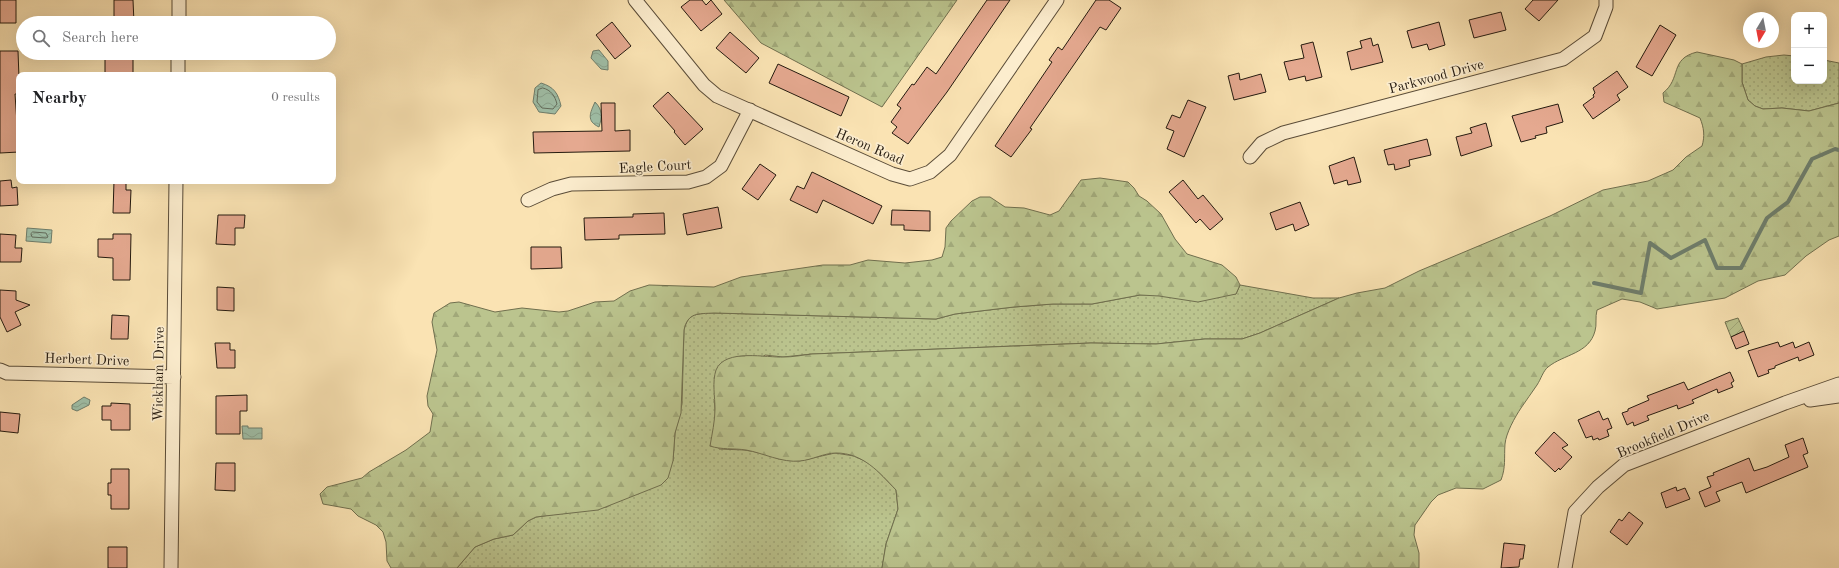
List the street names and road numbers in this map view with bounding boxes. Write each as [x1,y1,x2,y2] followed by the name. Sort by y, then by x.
[1387,58,1485,96] street label: Parkwood Drive
[833,126,906,168] street label: Heron Road
[618,158,692,176] street label: Eagle Court
[151,327,167,421] street label: Wickham Drive
[44,352,130,368] street label: Herbert Drive
[1615,409,1712,461] street label: Brookfield Drive

